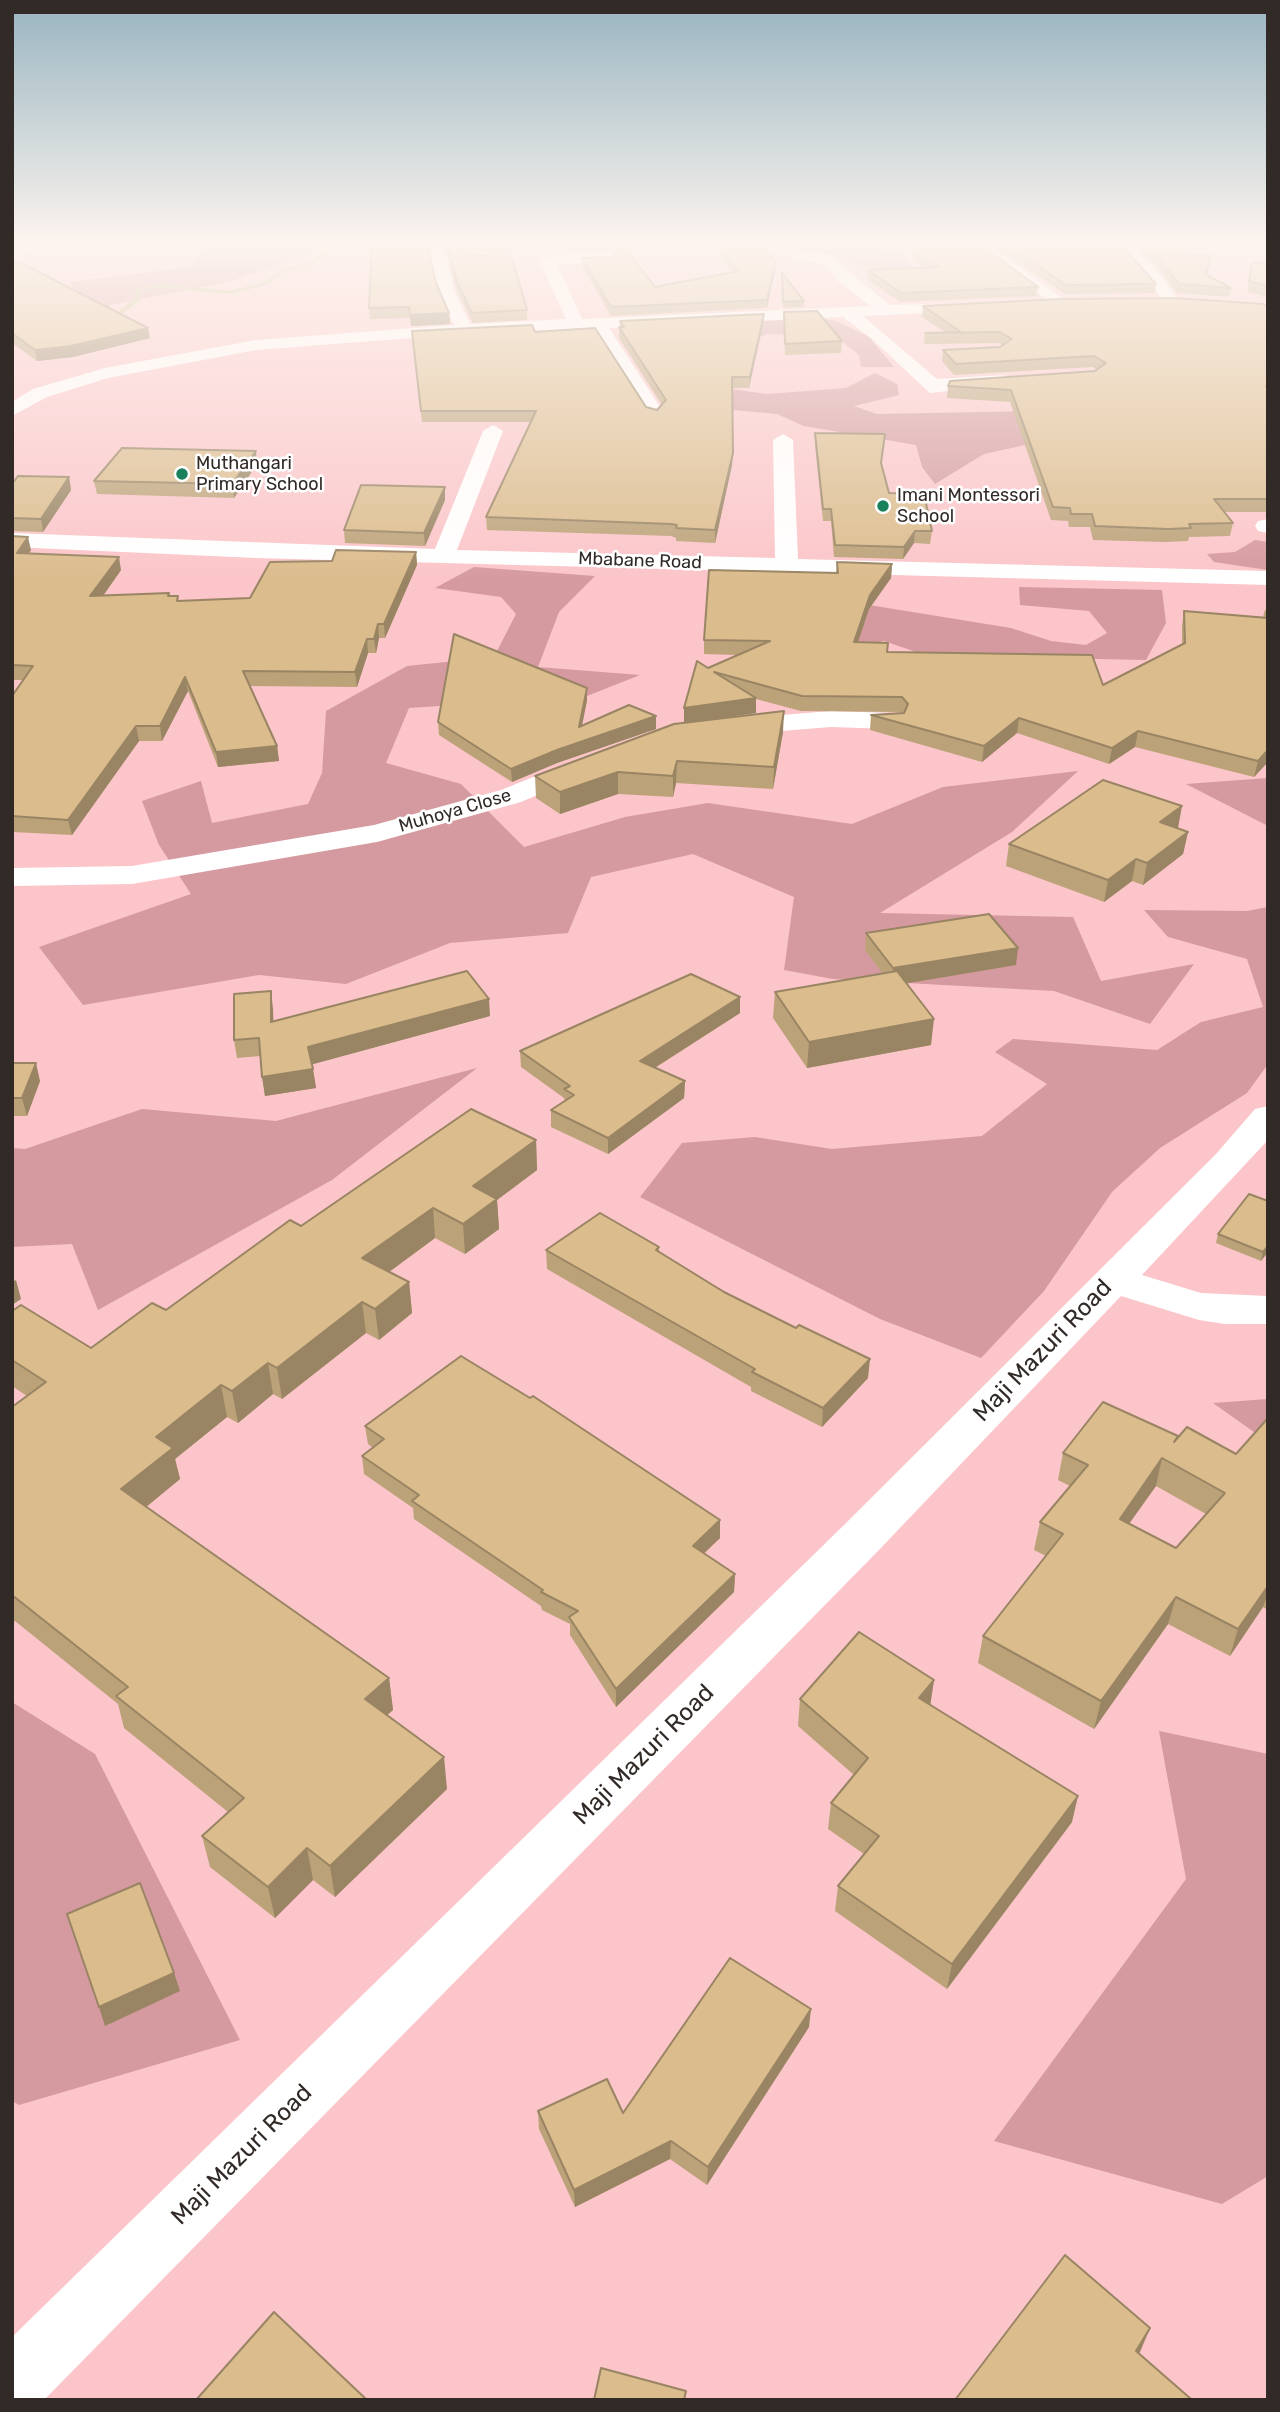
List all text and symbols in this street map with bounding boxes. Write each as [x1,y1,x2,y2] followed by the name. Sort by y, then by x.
[196,453,323,496] place label: Muthangari Primary School
[174,466,190,482] marker: Muthangari Primary School
[897,485,1040,528] place label: Imani Montessori School
[875,498,891,514] marker: Imani Montessori School
[578,548,702,574] street label: Mbabane Road
[396,785,514,837] street label: Muhoya Close
[968,1274,1118,1428] street label: Maji Mazuri Road
[568,1679,720,1831] street label: Maji Mazuri Road
[166,2079,318,2231] street label: Maji Mazuri Road

